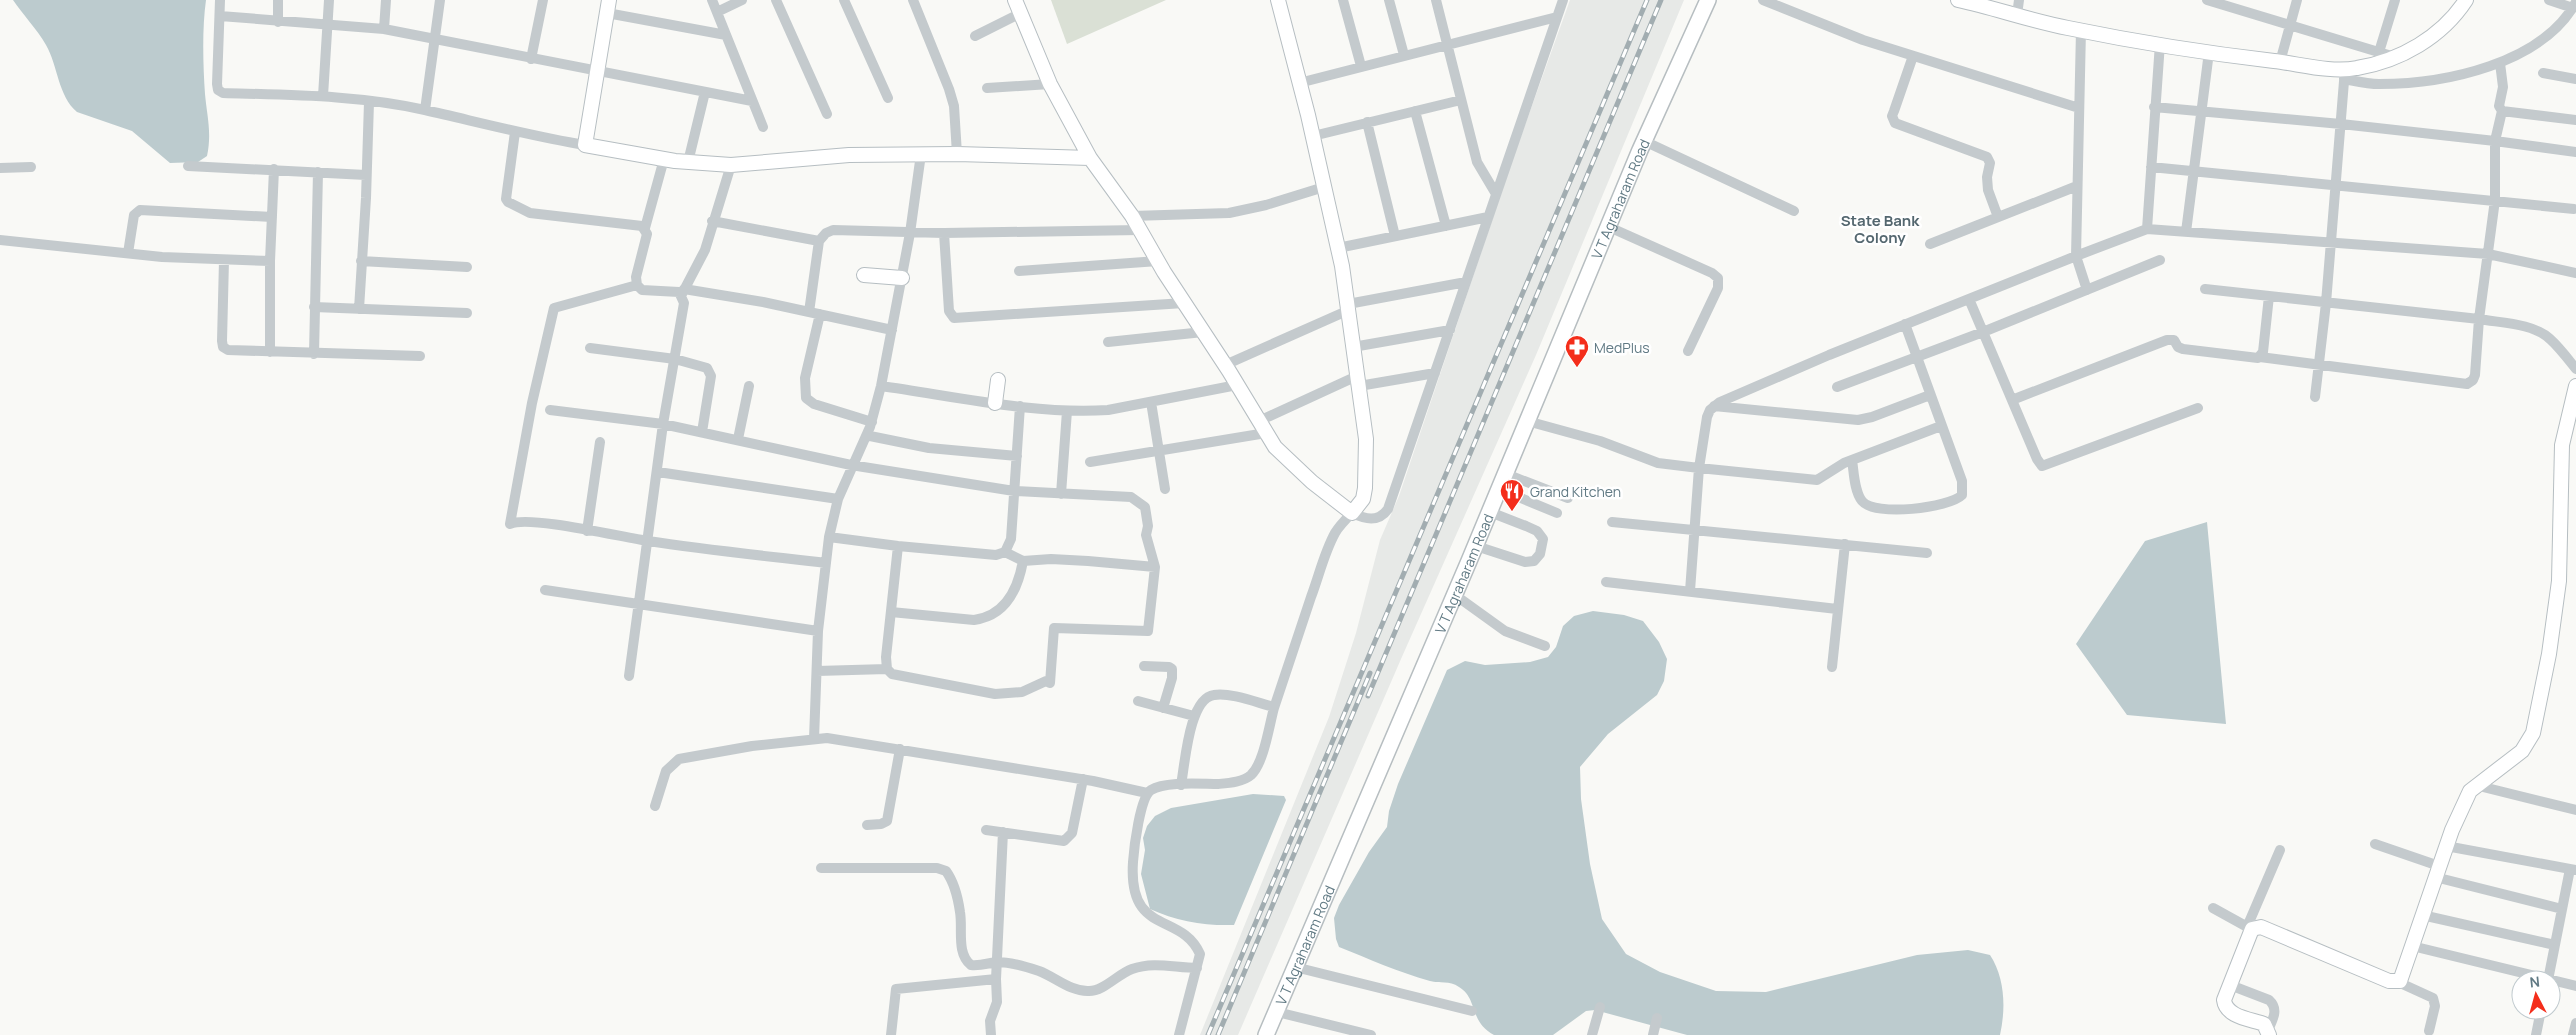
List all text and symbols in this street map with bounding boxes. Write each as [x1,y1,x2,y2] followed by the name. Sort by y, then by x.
[1586,136,1653,262] street label: V T Agraharam Road
[1841,210,1920,248] district label: State Bank Colony
[1564,334,1590,368] pharmacy icon: MedPlus
[1594,338,1650,357] place label: MedPlus
[1499,478,1525,512] restaurant icon: Grand Kitchen
[1530,482,1621,501] place label: Grand Kitchen
[1430,511,1497,636] street label: V T Agraharam Road
[1271,882,1339,1008] street label: V T Agraharam Road
[2511,970,2561,1020] north arrow
[2529,972,2541,992] text: N

